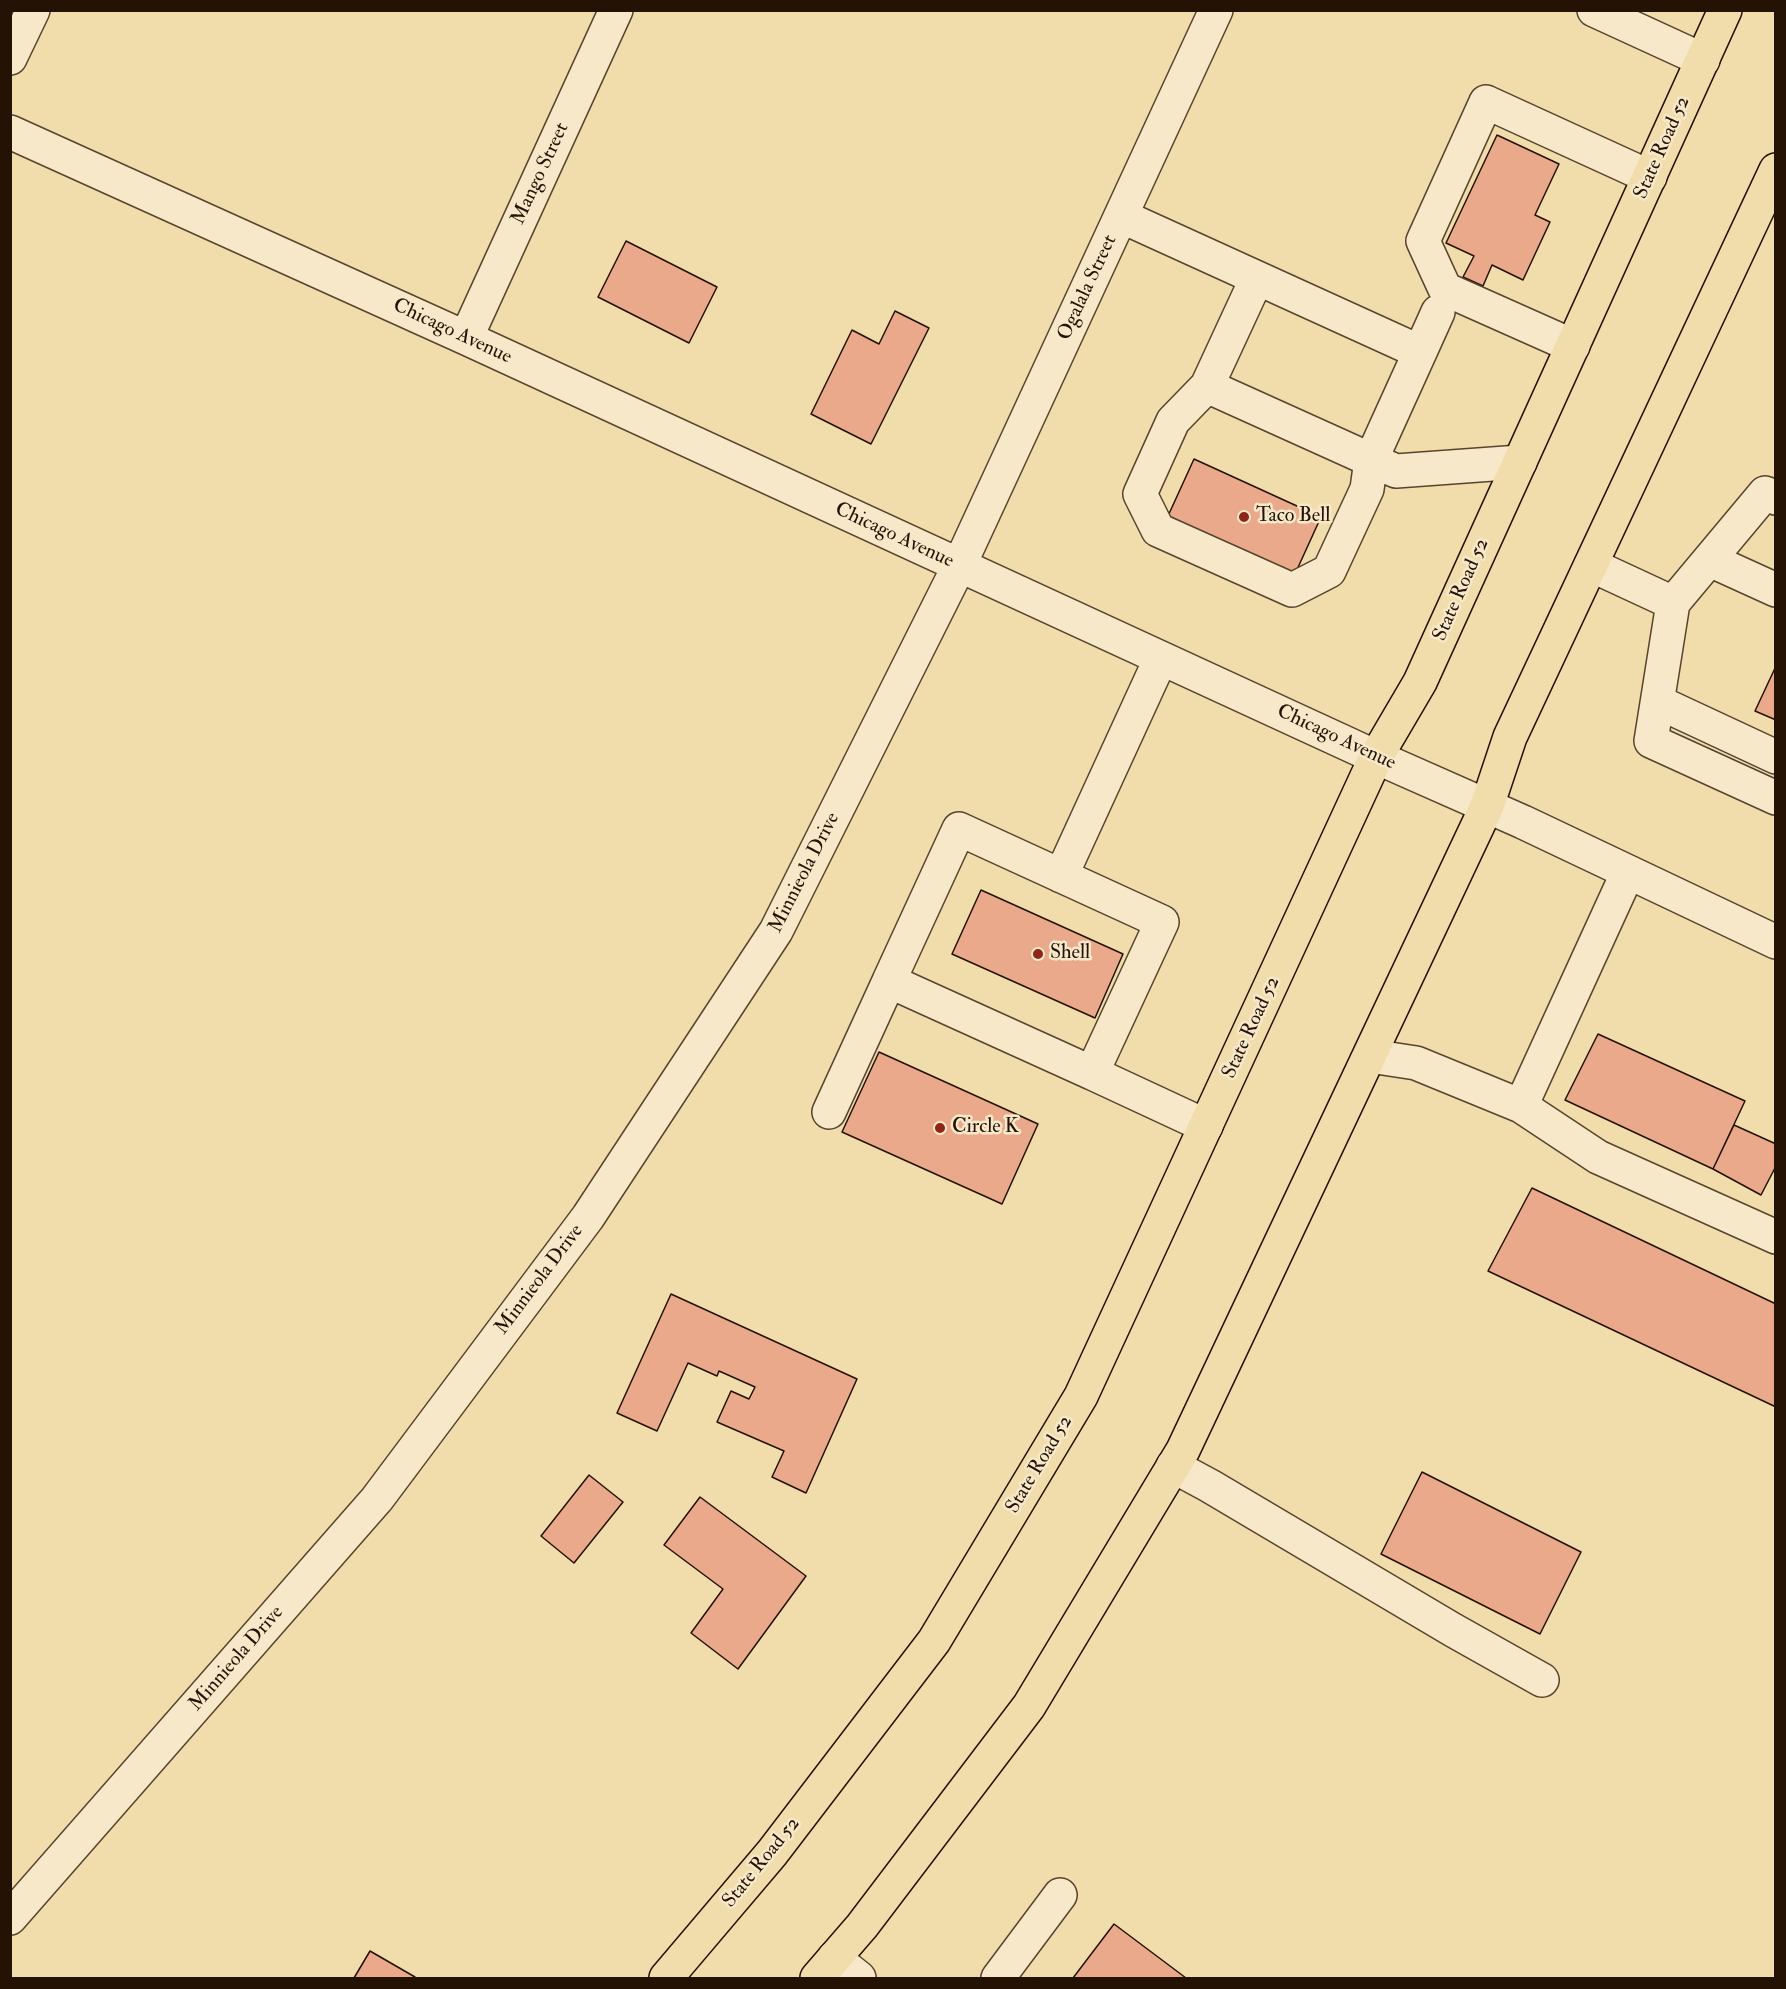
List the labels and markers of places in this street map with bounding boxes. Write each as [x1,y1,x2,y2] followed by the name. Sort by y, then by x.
[1256,505,1330,529] place label: Taco Bell
[1237,510,1251,524] marker: Taco Bell
[1050,942,1090,966] place label: Shell
[1031,947,1045,961] marker: Shell
[952,1116,1019,1140] place label: Circle K
[933,1121,947,1135] marker: Circle K

